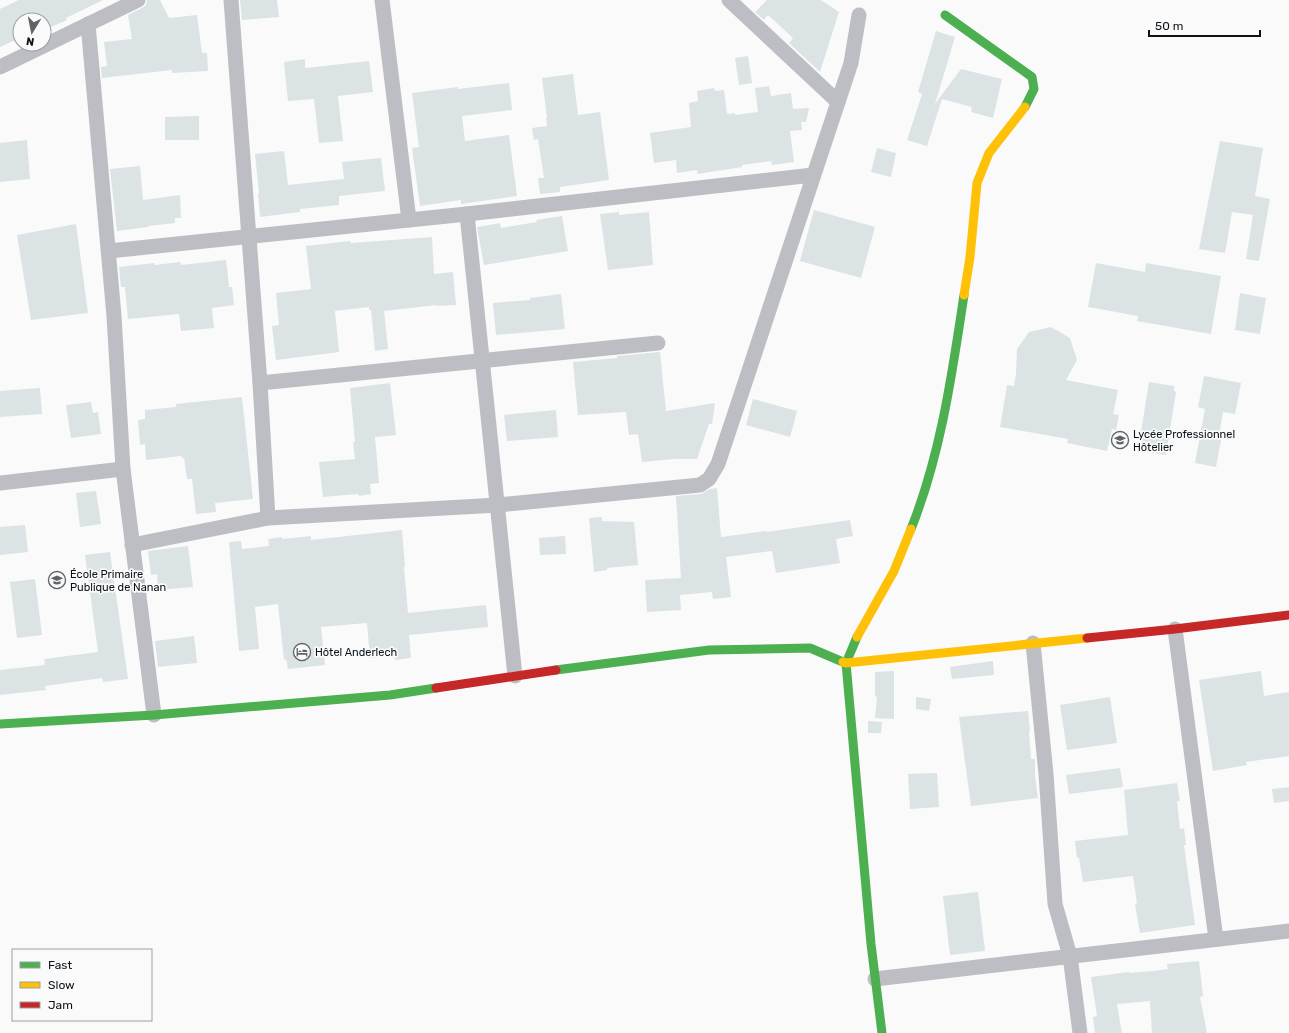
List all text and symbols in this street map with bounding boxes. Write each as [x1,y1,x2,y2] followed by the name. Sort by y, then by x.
[12,12,52,52] north arrow
[1149,12,1260,38] scale bar
[1155,19,1183,33] text: 50 m
[25,34,35,48] text: N
[1133,428,1235,454] place label: Lycée Professionnel Hôtelier
[1110,430,1130,450] school or university icon: Lycée Professionnel Hôtelier
[70,568,166,594] place label: École Primaire Publique de Nanan
[47,570,67,590] school or university icon: École Primaire Publique de Nanan
[292,642,312,662] hotel icon: Hôtel Anderlech
[315,646,397,659] place label: Hôtel Anderlech
[12,949,152,1021] legend
[48,958,72,972] text: Fast
[48,978,75,992] text: Slow
[48,998,73,1012] text: Jam

